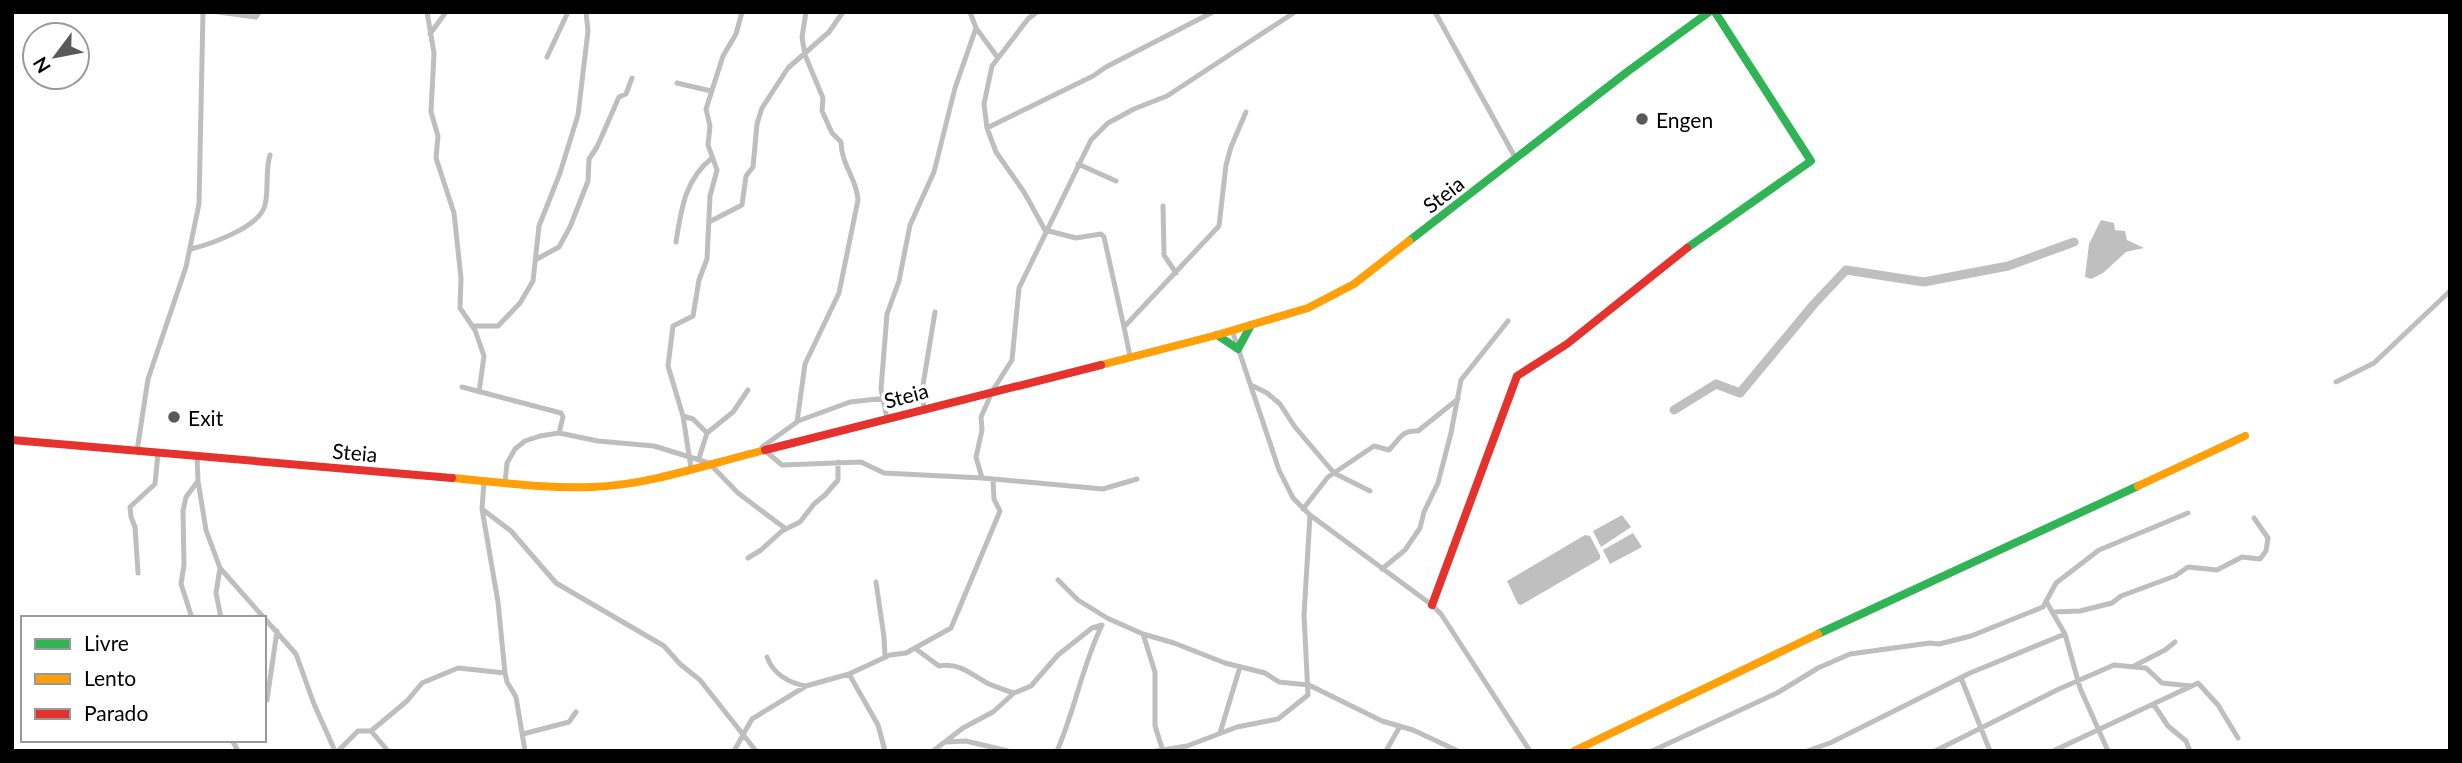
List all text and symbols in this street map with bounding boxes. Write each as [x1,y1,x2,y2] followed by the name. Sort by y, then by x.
[21,21,91,91] north arrow
[28,53,55,78] text: N
[1656,107,1713,132] place label: Engen
[1634,111,1650,127] marker: Engen
[1418,170,1468,218] street label: Steia
[881,377,931,413] street label: Steia
[188,405,224,430] place label: Exit
[166,409,182,425] marker: Exit
[332,438,378,466] street label: Steia
[21,616,266,742] legend
[84,630,129,655] text: Livre
[84,665,136,690] text: Lento
[84,700,148,725] text: Parado

